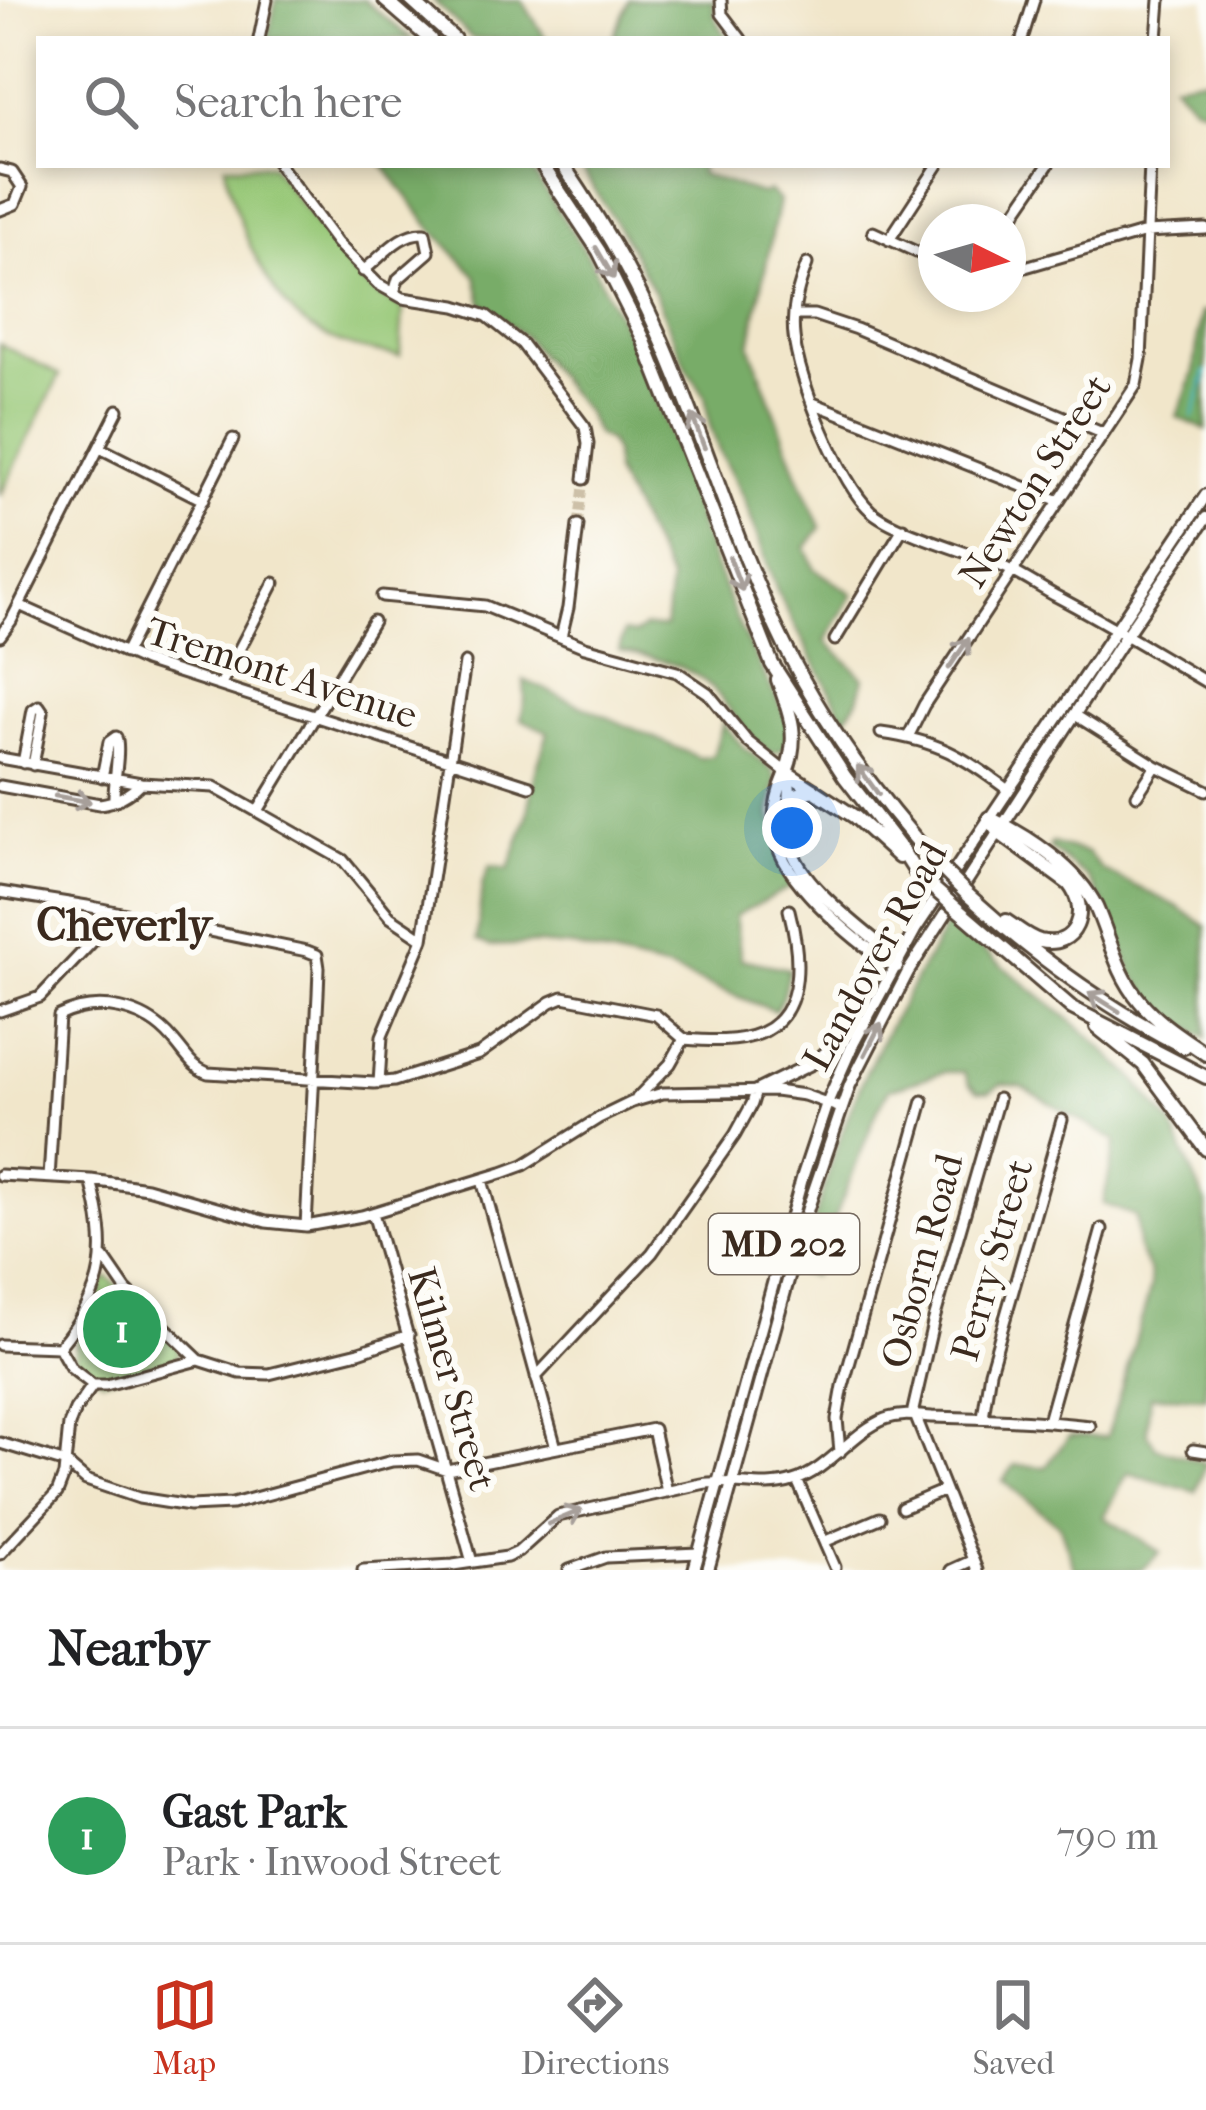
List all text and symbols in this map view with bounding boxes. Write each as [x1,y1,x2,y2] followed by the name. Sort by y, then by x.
[36,36,1170,168] search box
[78,69,144,135] icon: search
[174,76,402,129] text: Search here
[918,204,1026,312] north arrow
[594,245,618,280] one-way arrow
[949,366,1121,596] street label: Newton Street
[686,413,707,450] one-way arrow
[726,555,748,592] one-way arrow
[141,608,423,738] street label: Tremont Avenue
[946,637,971,671] one-way arrow
[855,764,881,797] one-way arrow
[53,788,92,811] one-way arrow
[762,798,822,858] your location
[793,833,957,1078] street label: Landover Road
[36,899,214,952] district label: Cheverly
[1087,990,1121,1014] one-way arrow
[863,1022,886,1058] one-way arrow
[871,1148,973,1373] street label: Osborn Road
[941,1154,1043,1366] street label: Perry Street
[709,1214,859,1274] road number: MD 202
[398,1262,506,1496] street label: Kilmer Street
[83,1284,161,1374] pin: 1
[545,1505,582,1527] one-way arrow
[48,1618,209,1678] text: Nearby
[162,1786,346,1839] text: Gast Park
[80,1813,94,1859] text: 1
[1056,1813,1158,1859] text: 790 m
[162,1839,502,1885] text: Park · Inwood Street
[152,1972,218,2083] tab: Map
[521,1972,669,2083] tab: Directions
[973,1972,1054,2083] tab: Saved

